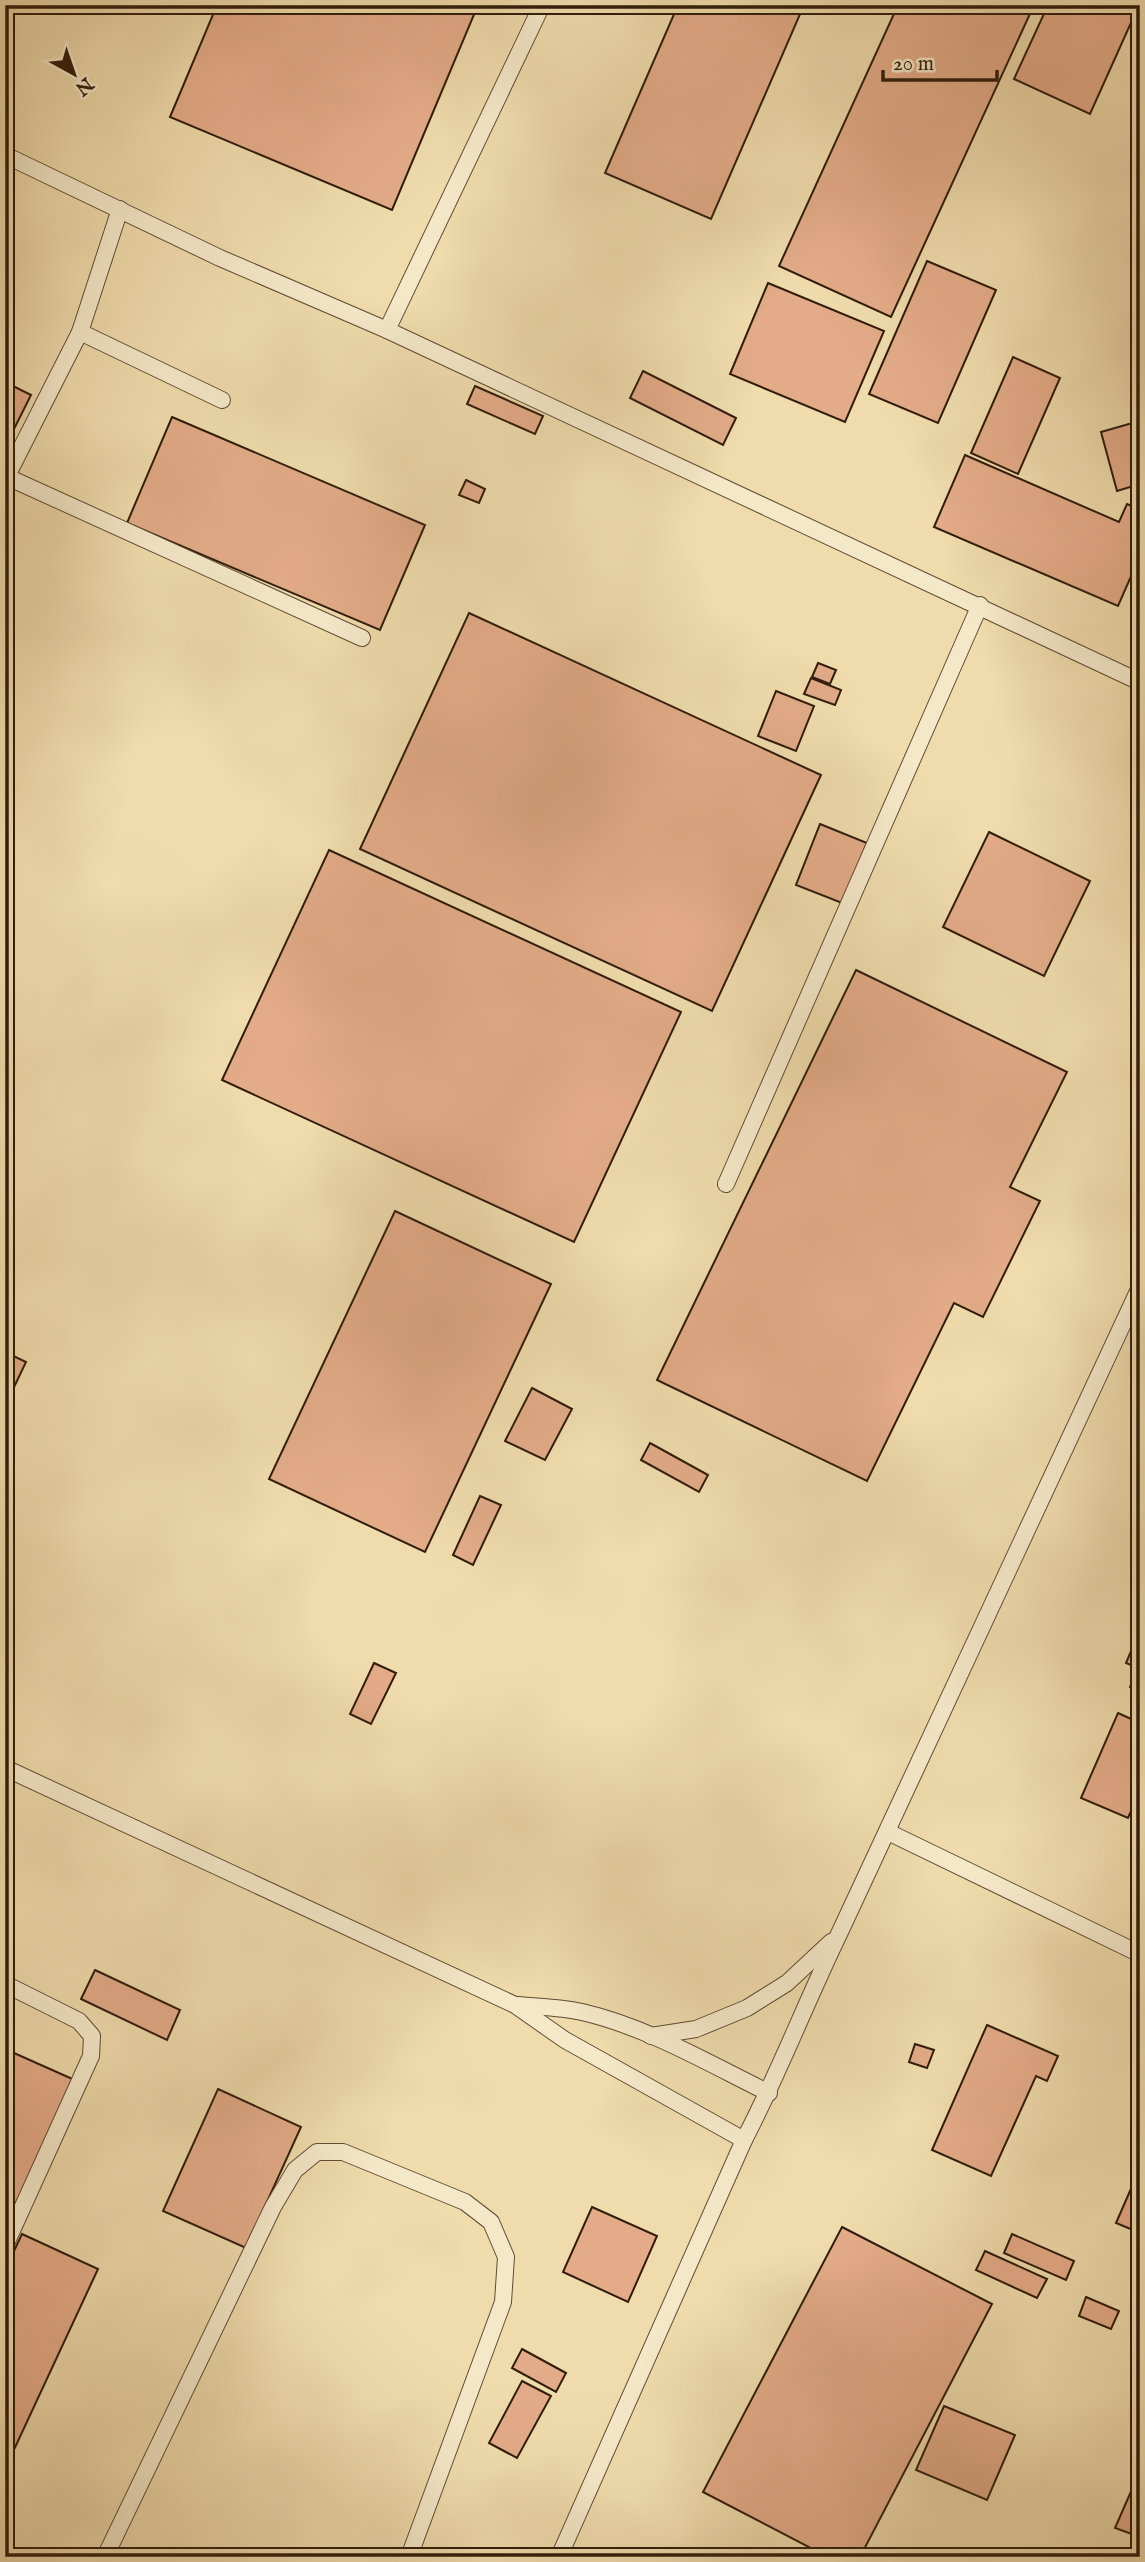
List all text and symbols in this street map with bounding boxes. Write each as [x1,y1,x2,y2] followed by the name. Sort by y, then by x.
[38,38,108,108] north arrow
[883,38,996,82] scale bar
[893,51,934,78] text: 20 m
[69,70,98,100] text: N

